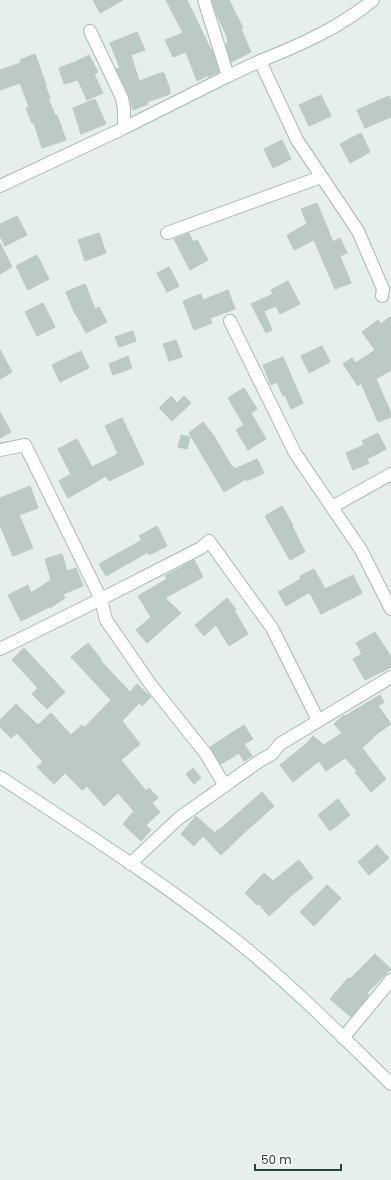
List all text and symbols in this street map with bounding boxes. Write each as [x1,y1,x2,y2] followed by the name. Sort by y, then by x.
[255,1146,341,1172] scale bar
[261,1151,292,1168] text: 50 m

